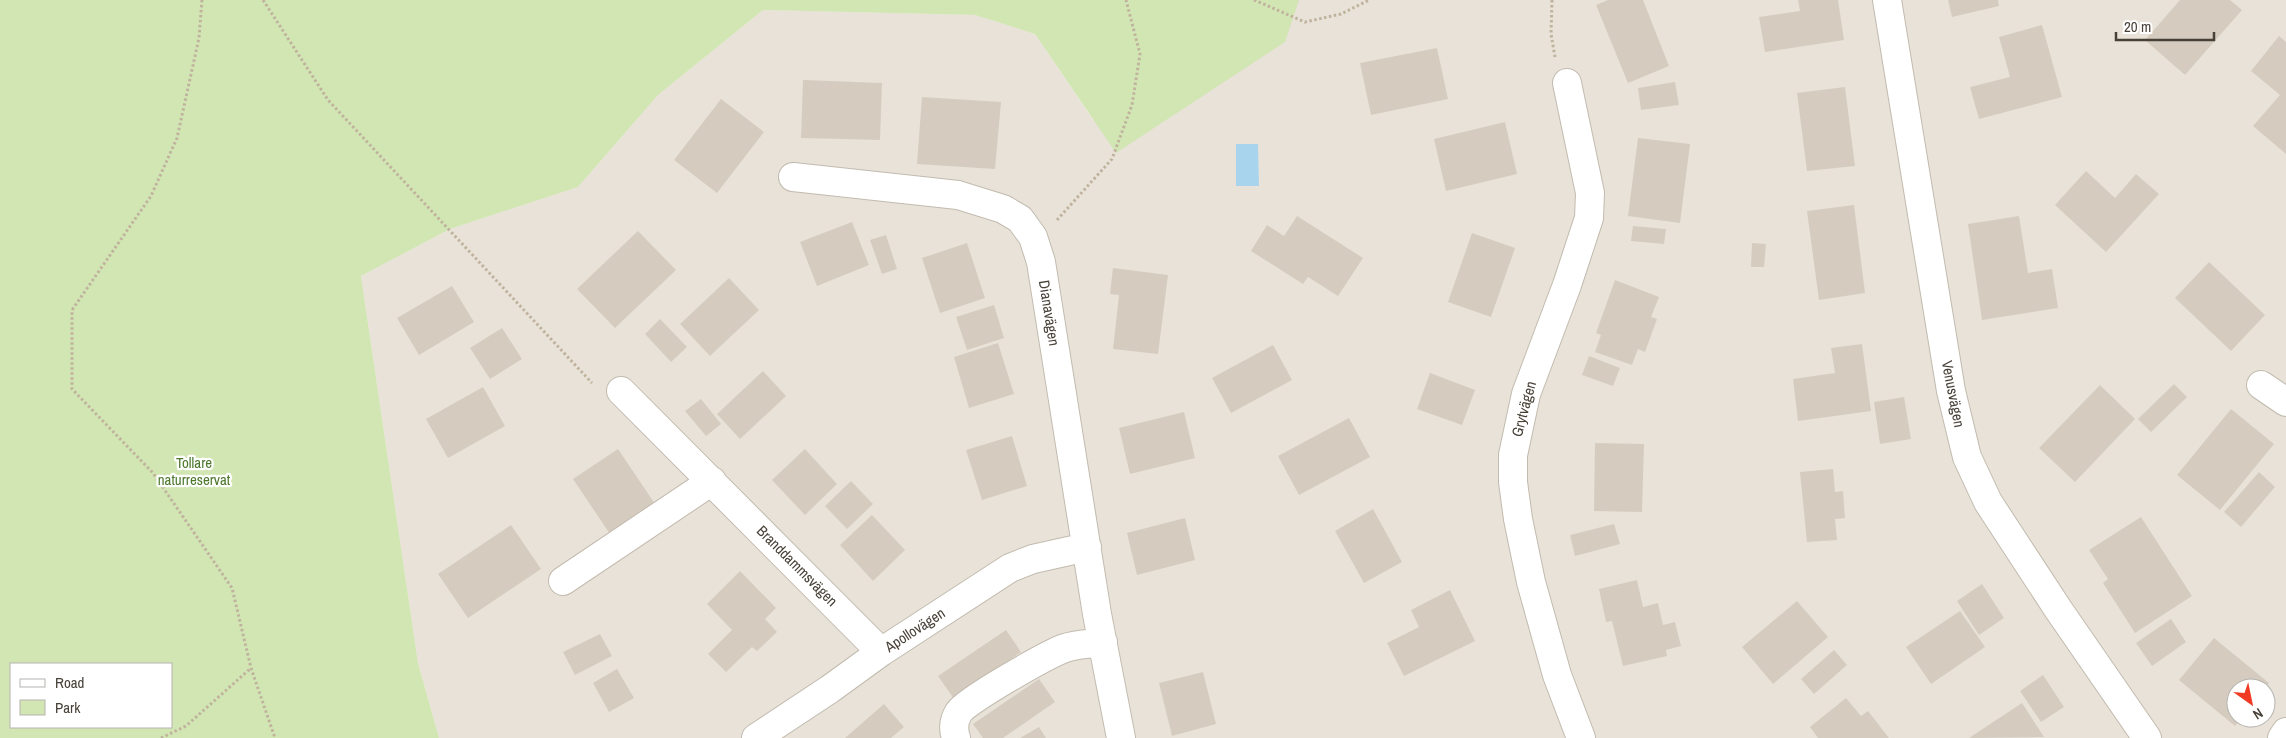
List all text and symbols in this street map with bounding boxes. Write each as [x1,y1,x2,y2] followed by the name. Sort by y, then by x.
[2116,10,2214,42] scale bar
[2124,16,2151,37] text: 20 m
[1034,279,1065,347] street label: Dianavägen
[1937,359,1970,429] street label: Venusvägen
[1506,379,1541,439] street label: Grytvägen
[158,452,231,490] park label: Tollare naturreservat
[752,521,842,611] street label: Branddammsvägen
[880,602,949,657] street label: Apollovägen
[10,663,172,728] legend
[55,672,84,693] text: Road
[2226,678,2276,728] north arrow
[55,697,81,718] text: Park
[2250,704,2266,724] text: N

